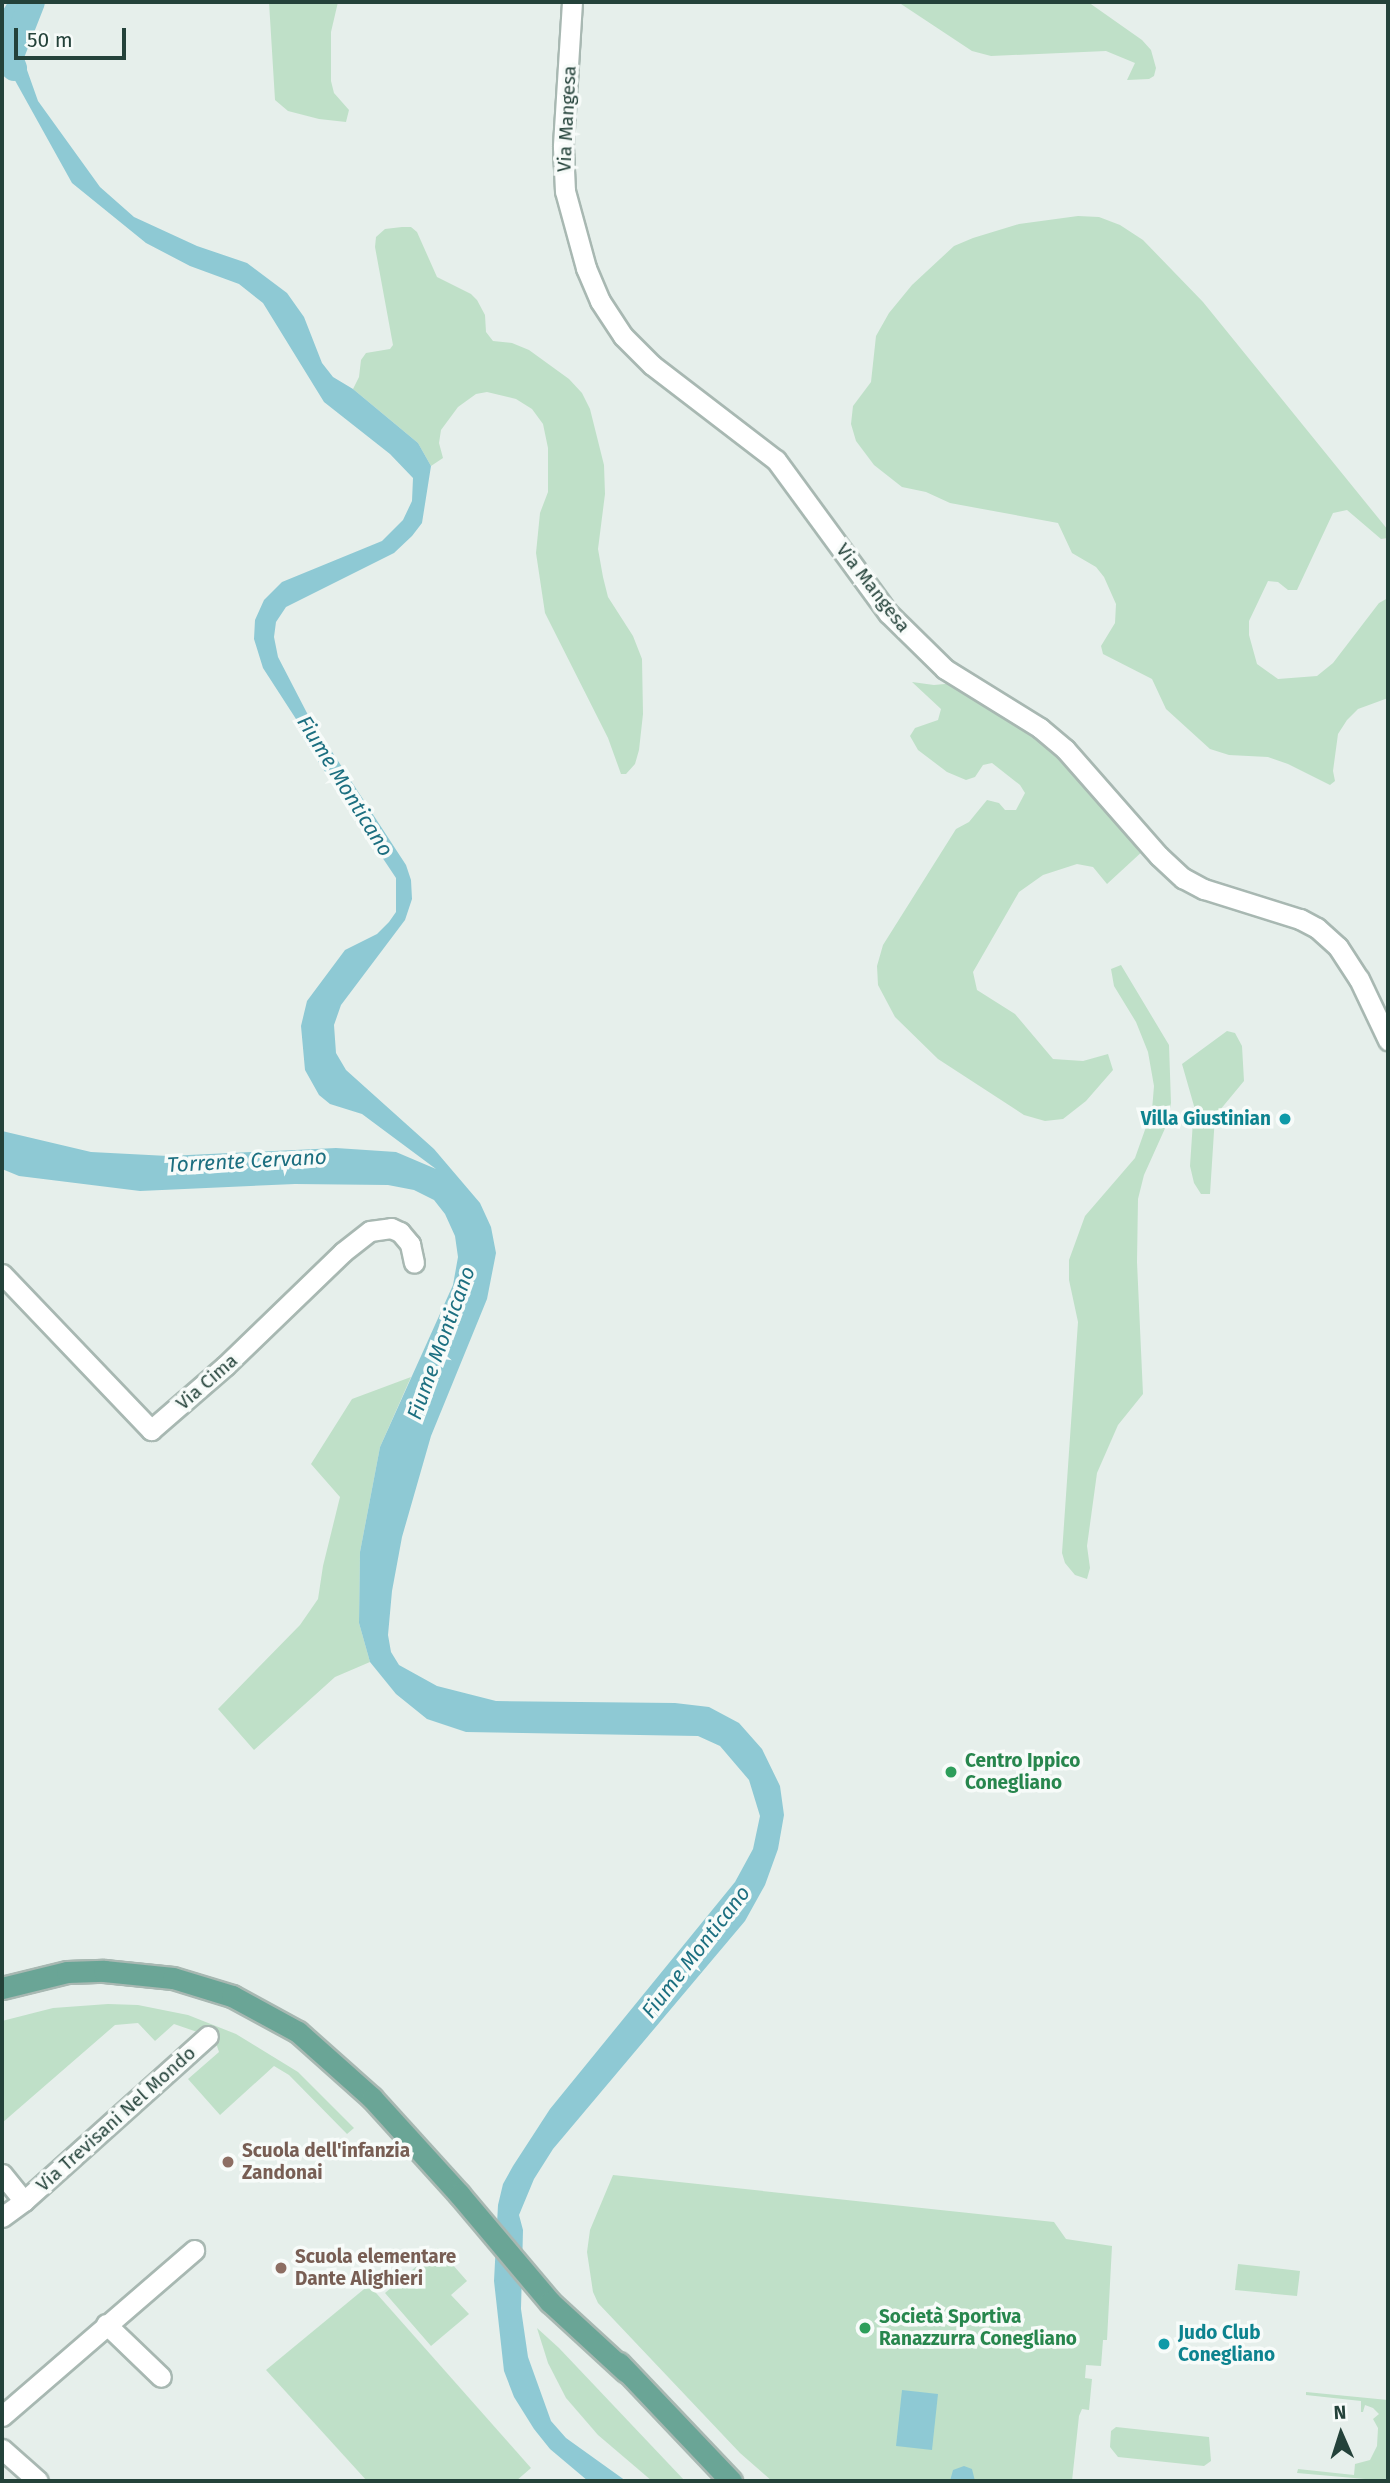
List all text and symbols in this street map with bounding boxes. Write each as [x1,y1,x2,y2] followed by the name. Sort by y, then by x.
[18,14,130,58] scale bar
[27,27,73,53] text: 50 m
[553,65,581,173] street label: Via Mangesa
[831,539,915,637] street label: Via Mangesa
[292,711,398,861] water label: Fiume Monticano
[1141,1108,1271,1130] place label: Villa Giustinian
[1277,1111,1293,1127] marker: Villa Giustinian
[166,1144,328,1178] water label: Torrente Cervano
[402,1263,480,1423] water label: Fiume Monticano
[172,1349,242,1415] street label: Via Cima
[965,1750,1080,1794] place label: Centro Ippico Conegliano
[943,1764,959,1780] marker: Centro Ippico Conegliano
[636,1881,756,2023] water label: Fiume Monticano
[32,2042,200,2196] street label: Via Trevisani Nel Mondo
[242,2140,410,2184] place label: Scuola dell'infanzia Zandonai
[220,2154,236,2170] marker: Scuola dell'infanzia Zandonai
[295,2246,456,2290] place label: Scuola elementare Dante Alighieri
[273,2260,289,2276] marker: Scuola elementare Dante Alighieri
[879,2306,1077,2350] place label: Società Sportiva Ranazzurra Conegliano
[857,2320,873,2336] marker: Società Sportiva Ranazzurra Conegliano
[1178,2322,1275,2366] place label: Judo Club Conegliano
[1156,2336,1172,2352] marker: Judo Club Conegliano
[1306,2399,1376,2469] north arrow
[1333,2401,1347,2424] text: N

